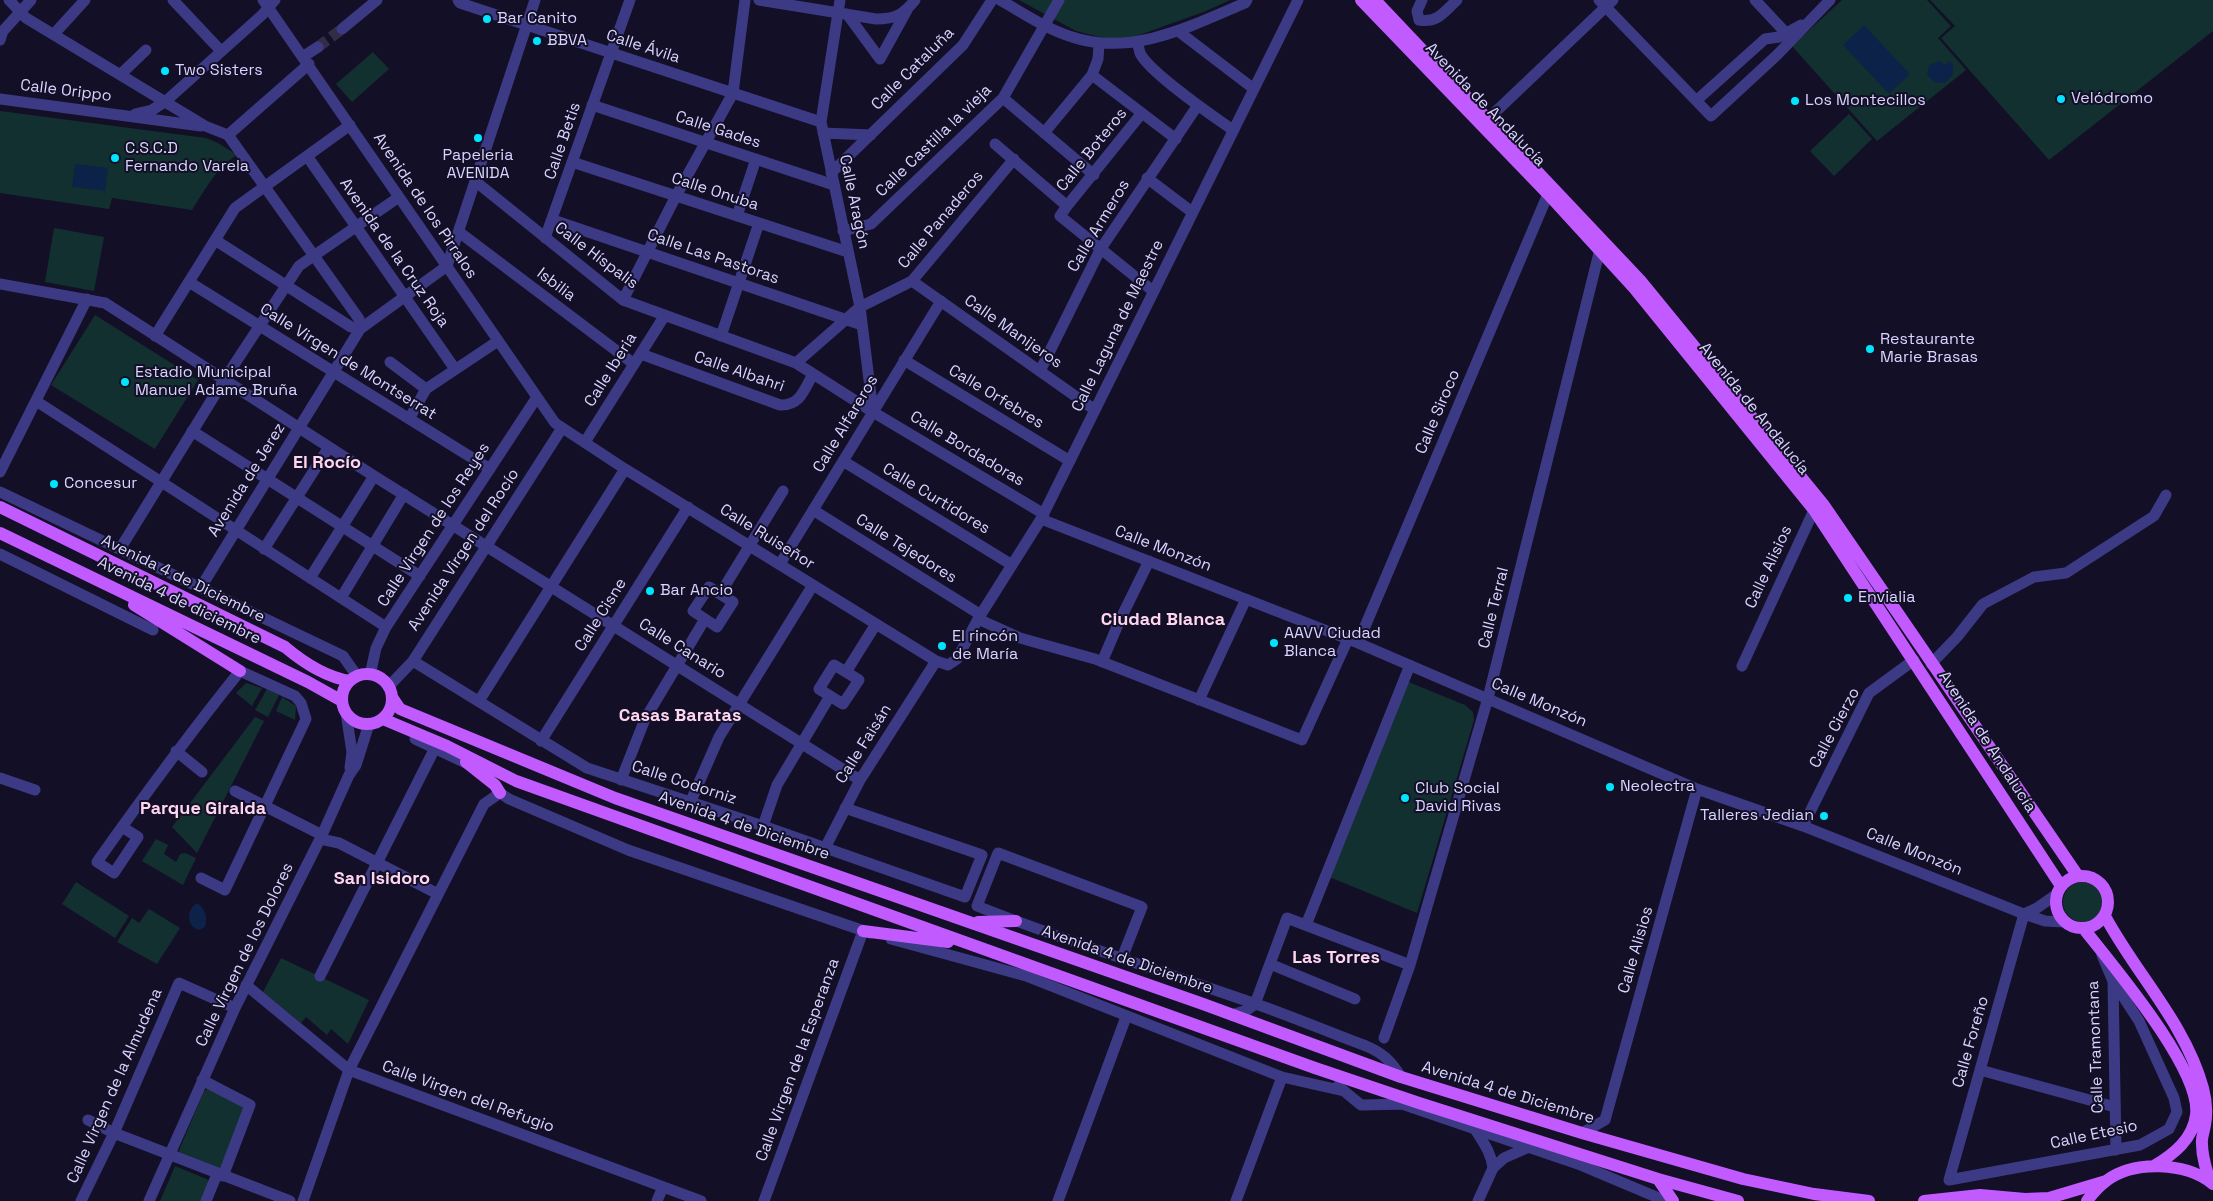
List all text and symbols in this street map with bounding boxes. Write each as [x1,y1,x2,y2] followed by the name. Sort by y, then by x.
[497,9,577,29] place label: Bar Canito
[481,13,493,25] marker: Bar Canito
[868,24,958,114] street label: Calle Cataluña
[604,26,682,68] street label: Calle Ávila
[547,31,587,51] place label: BBVA
[531,35,543,47] marker: BBVA
[1421,39,1549,171] street label: Avenida de Andalucía
[175,61,263,81] place label: Two Sisters
[159,65,171,77] marker: Two Sisters
[19,76,113,106] street label: Calle Orippo
[872,81,996,201] street label: Calle Castilla la vieja
[2071,89,2153,109] place label: Velódromo
[1805,91,1926,111] place label: Los Montecillos
[2055,93,2067,105] marker: Velódromo
[1789,95,1801,107] marker: Los Montecillos
[541,100,585,182] street label: Calle Betis
[1053,104,1131,196] street label: Calle Boteros
[673,107,763,153] street label: Calle Gades
[369,129,481,283] street label: Avenida de los Pirralos
[472,132,484,144] marker: Papeleria AVENIDA
[125,139,249,177] place label: C.S.C.D Fernando Varela
[443,146,513,184] place label: Papeleria AVENIDA
[109,152,121,164] marker: C.S.C.D Fernando Varela
[835,153,873,251] street label: Calle Aragón
[894,167,988,273] street label: Calle Panaderos
[669,169,761,215] street label: Calle Onuba
[335,175,453,331] street label: Avenida de la Cruz Roja
[1064,176,1134,276] street label: Calle Armeros
[550,218,642,294] street label: Calle Híspalis
[644,225,782,289] street label: Calle Las Pastoras
[1068,237,1168,415] street label: Calle Laguna de Maestre
[533,264,579,306] street label: Isbilia
[960,291,1066,373] street label: Calle Manijeros
[256,300,440,424] street label: Calle Virgen de Montserrat
[581,329,641,411] street label: Calle Iberia
[1880,330,1978,368] place label: Restaurante Marie Brasas
[1695,339,1813,479] street label: Avenida de Andalucía
[1864,343,1876,355] marker: Restaurante Marie Brasas
[691,348,787,396] street label: Calle Albahri
[945,361,1047,433] street label: Calle Orfebres
[135,363,297,401] place label: Estadio Municipal Manuel Adame Bruña
[1412,367,1464,457] street label: Calle Siroco
[809,372,883,476] street label: Calle Alfareros
[119,376,131,388] marker: Estadio Municipal Manuel Adame Bruña
[906,407,1028,491] street label: Calle Bordadoras
[204,420,290,540] street label: Avenida de Jerez
[374,439,494,611] street label: Calle Virgen de los Reyes
[293,452,361,474] district label: El Rocío
[879,459,993,539] street label: Calle Curtidores
[404,465,524,635] street label: Avenida Virgen del Rocío
[64,474,137,494] place label: Concesur
[48,478,60,490] marker: Concesur
[716,500,818,574] street label: Calle Ruiseñor
[852,510,960,588] street label: Calle Tejedores
[1112,522,1214,576] street label: Calle Monzón
[1741,522,1797,612] street label: Calle Alisios
[98,531,268,627] street label: Avenida 4 de Diciembre
[94,553,264,649] street label: Avenida 4 de diciembre
[1475,565,1513,651] street label: Calle Terral
[571,575,631,655] street label: Calle Cisne
[660,581,733,601] place label: Bar Ancio
[644,585,656,597] marker: Bar Ancio
[1858,588,1915,608] place label: Envialia
[1842,592,1854,604] marker: Envialia
[1101,609,1225,631] district label: Ciudad Blanca
[635,615,729,683] street label: Calle Canario
[1284,624,1381,662] place label: AAVV Ciudad Blanca
[952,627,1018,665] place label: El rincón de María
[1268,637,1280,649] marker: AAVV Ciudad Blanca
[936,640,948,652] marker: El rincón de María
[1934,668,2040,816] street label: Avenida de Andalucía
[1488,674,1590,732] street label: Calle Monzón
[1806,684,1864,772] street label: Calle Cierzo
[832,701,896,787] street label: Calle Faisán
[619,705,741,727] district label: Casas Baratas
[629,757,739,809] street label: Calle Codorniz
[1620,777,1695,797] place label: Neolectra
[1415,779,1501,817] place label: Club Social David Rivas
[1604,781,1616,793] marker: Neolectra
[656,788,832,864] street label: Avenida 4 de Diciembre
[1399,792,1411,804] marker: Club Social David Rivas
[140,798,266,820] district label: Parque Giralda
[1700,806,1814,826] place label: Talleres Jedian
[1818,810,1830,822] marker: Talleres Jedian
[1863,824,1965,880] street label: Calle Monzón
[192,860,298,1050] street label: Calle Virgen de los Dolores
[334,868,430,890] district label: San Isidoro
[1614,904,1658,996] street label: Calle Alisios
[1039,922,1215,998] street label: Avenida 4 de Diciembre
[1292,947,1380,969] district label: Las Torres
[752,956,844,1164] street label: Calle Virgen de la Esperanza
[2084,980,2108,1114] street label: Calle Tramontana
[63,986,167,1186] street label: Calle Virgen de la Almudena
[1949,994,1993,1090] street label: Calle Foreño
[379,1057,557,1137] street label: Calle Virgen del Refugio
[1419,1058,1597,1128] street label: Avenida 4 de Diciembre
[2049,1116,2139,1154] street label: Calle Etesio

